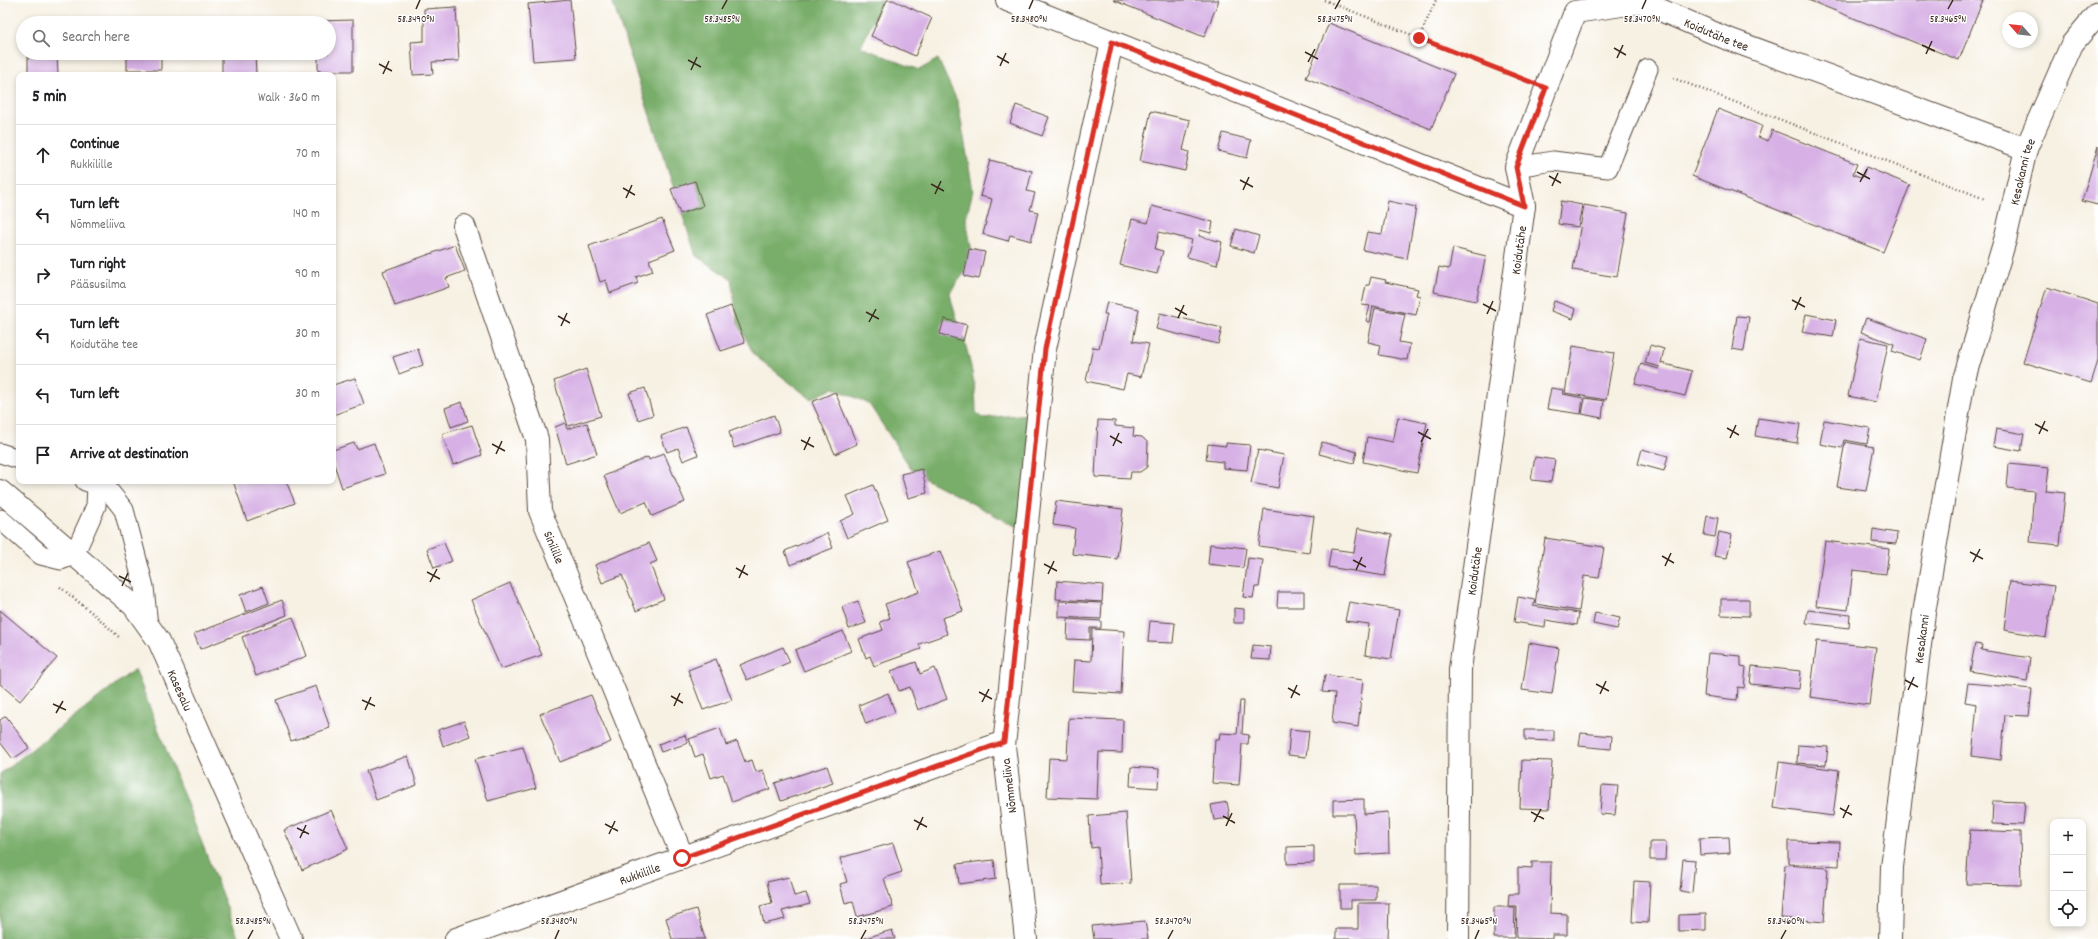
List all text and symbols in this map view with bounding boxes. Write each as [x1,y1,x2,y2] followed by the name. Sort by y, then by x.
[2002,12,2038,48] north arrow
[397,13,435,27] text: 58.3490°N
[704,13,740,27] text: 58.3485°N
[1011,13,1047,27] text: 58.3480°N
[1317,13,1353,27] text: 58.3475°N
[1624,13,1660,27] text: 58.3470°N
[1930,13,1966,27] text: 58.3465°N
[1680,14,1751,58] street label: Koidutähe tee
[16,16,336,60] search box
[30,27,52,49] icon: search
[62,27,130,49] text: Search here
[1410,29,1428,47] route end
[32,86,66,110] text: 5 min
[258,89,320,108] text: Walk · 360 m
[70,134,119,156] text: Continue
[2006,135,2042,207] street label: Kesakanni tee
[32,144,54,166] icon: ahead
[296,145,320,164] text: 70 m
[70,156,112,175] text: Rukkilille
[70,194,119,216] text: Turn left
[32,204,54,226] icon: left
[293,205,320,224] text: 140 m
[70,216,125,235] text: Nõmmeliiva
[1508,225,1533,276] street label: Koidutähe
[70,254,126,276] text: Turn right
[32,264,54,286] icon: right
[295,265,320,284] text: 90 m
[70,276,126,295] text: Pääsusilma
[70,314,119,336] text: Turn left
[32,324,54,346] icon: left
[295,325,320,344] text: 30 m
[70,336,138,355] text: Koidutähe tee
[32,384,54,406] icon: left
[70,384,119,406] text: Turn left
[295,385,320,404] text: 30 m
[32,444,54,466] icon: arrive
[70,444,188,466] text: Arrive at destination
[537,528,568,567] street label: Sinilille
[1463,545,1489,597] street label: Koidutähe
[1911,613,1936,665] street label: Kesakanni
[161,667,196,715] street label: Kasesalu
[998,756,1023,814] street label: Nõmmeliiva
[2050,819,2086,927] map controls
[2050,819,2086,855] button: +
[673,849,691,867] route start
[2050,855,2086,891] button: −
[617,859,664,892] street label: Rukkilille
[2050,891,2086,927] button: locate
[235,915,271,929] text: 58.3485°N
[541,915,577,929] text: 58.3480°N
[848,915,884,929] text: 58.3475°N
[1155,915,1191,929] text: 58.3470°N
[1461,915,1497,929] text: 58.3465°N
[1767,915,1805,929] text: 58.3460°N

